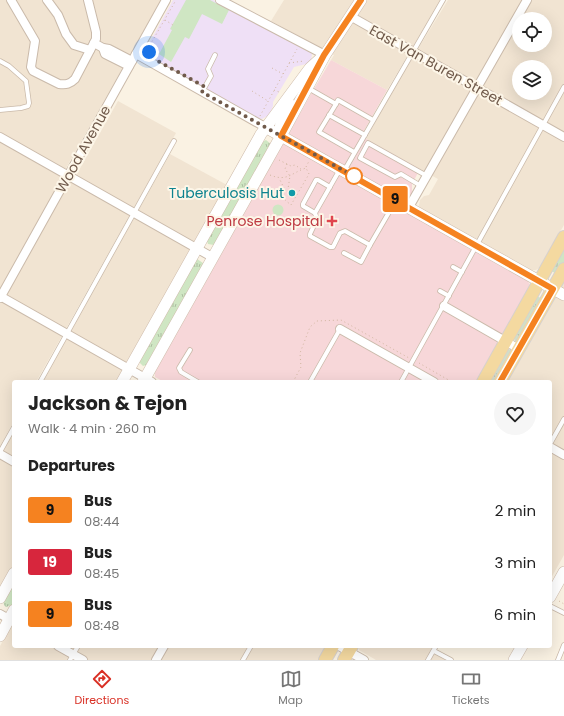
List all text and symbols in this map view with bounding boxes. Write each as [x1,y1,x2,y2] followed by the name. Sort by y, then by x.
[512,12,552,100] map controls
[512,12,552,52] button: locate
[366,20,506,110] street label: East Van Buren Street
[139,42,159,62] your location
[512,60,552,100] button: layers
[51,101,115,196] street label: Wood Avenue
[345,167,363,185] unlabelled marker
[169,183,284,203] place label: Tuberculosis Hut
[382,186,408,212] line badge: 9
[287,188,297,198] marker: Tuberculosis Hut
[391,189,399,209] text: 9
[206,211,323,231] place label: Penrose Hospital
[326,215,338,227] marker: Penrose Hospital
[28,390,187,417] text: Jackson & Tejon
[494,393,536,435] button: heart
[28,419,156,438] text: Walk · 4 min · 260 m
[28,455,115,476] text: Departures
[84,490,112,511] text: Bus
[46,500,54,520] text: 9
[495,500,536,521] text: 2 min
[84,512,120,531] text: 08:44
[84,542,112,563] text: Bus
[43,552,57,572] text: 19
[494,552,536,573] text: 3 min
[84,564,119,583] text: 08:45
[84,594,112,615] text: Bus
[46,604,54,624] text: 9
[494,604,536,625] text: 6 min
[84,616,120,635] text: 08:48
[75,668,129,709] tab: Directions
[278,668,303,709] tab: Map
[452,668,489,709] tab: Tickets

